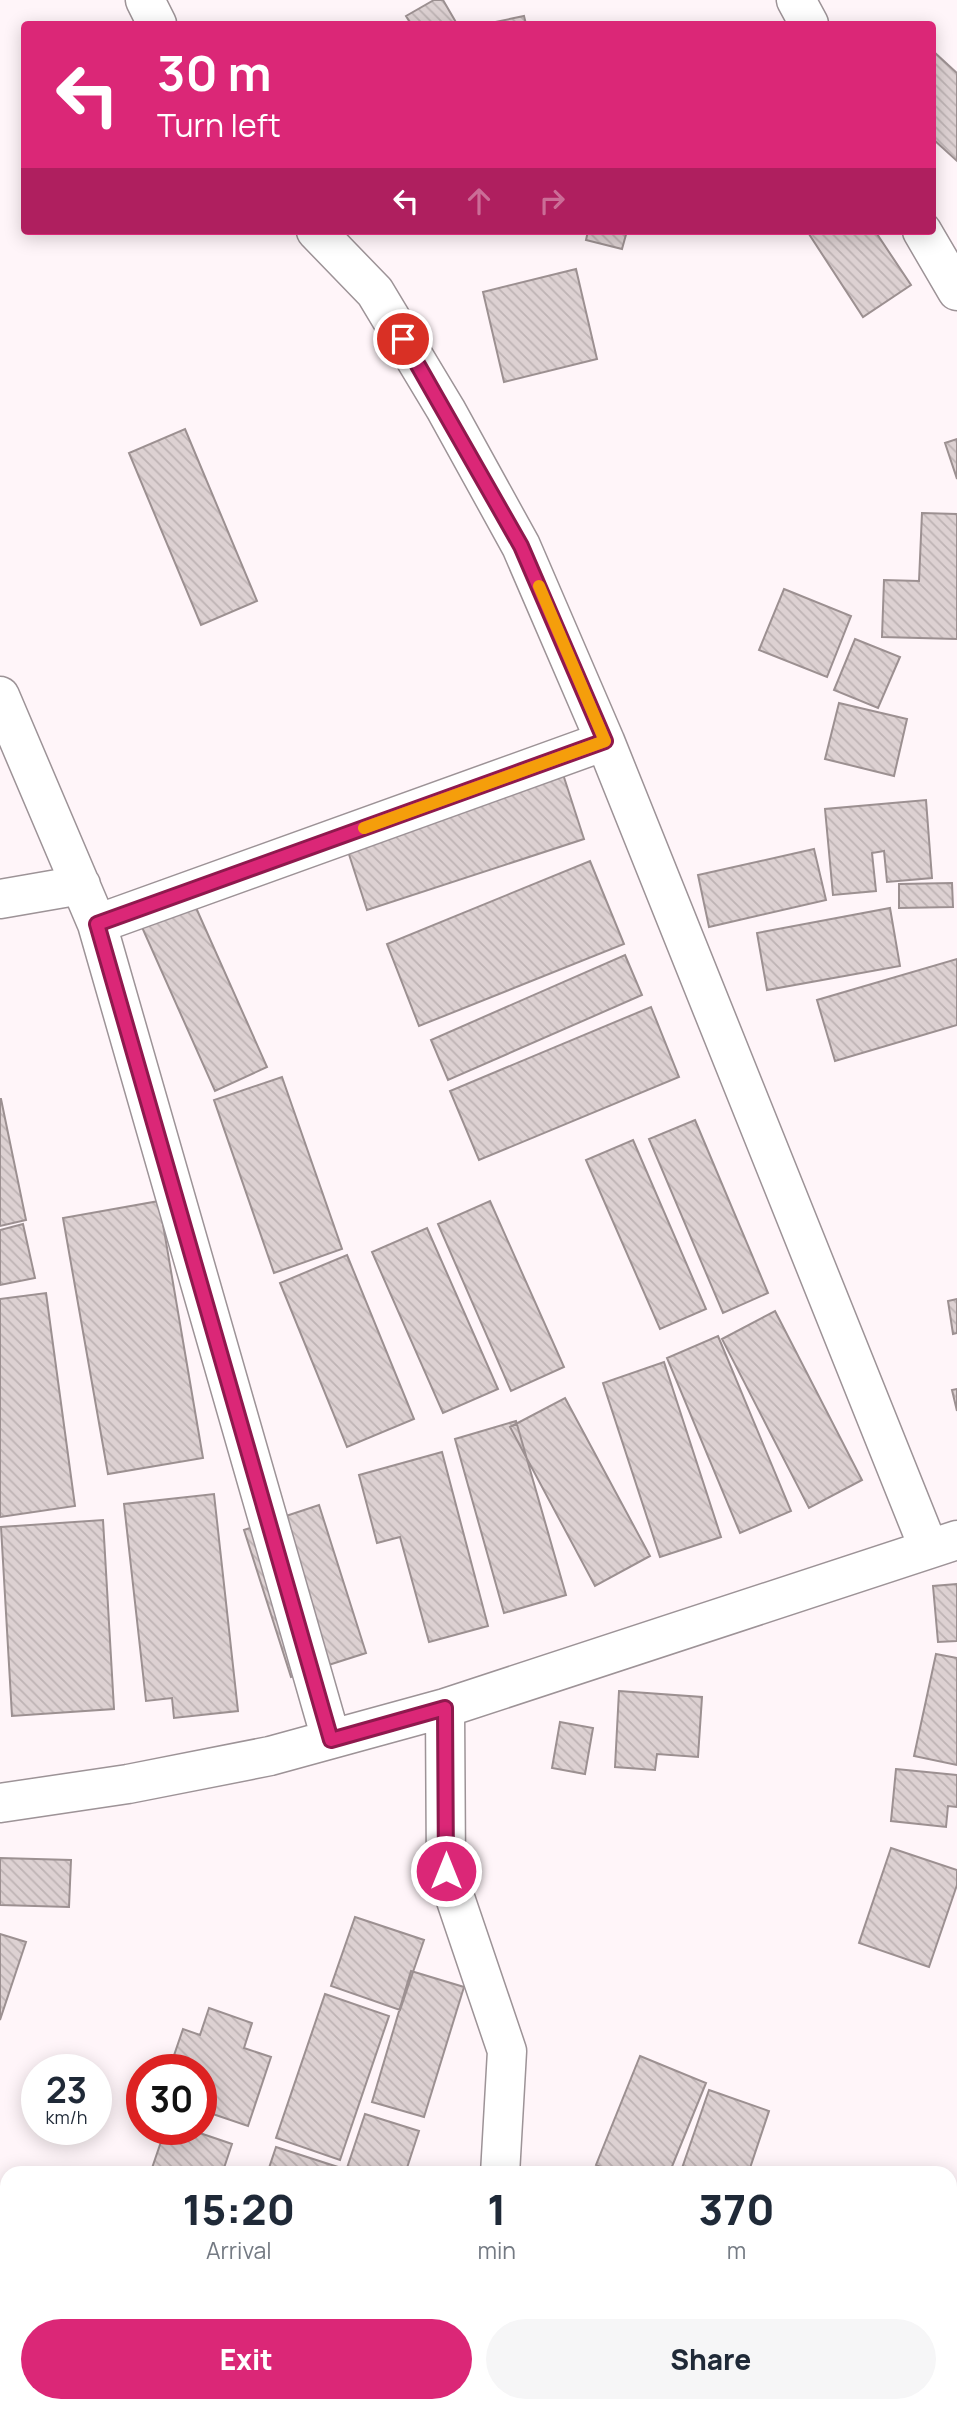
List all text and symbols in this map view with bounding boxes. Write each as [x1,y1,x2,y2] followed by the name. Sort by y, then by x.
[157,39,272,106] text: 30 m
[42,49,133,140] icon: left
[157,103,281,147] text: Turn left
[387,182,425,220] icon: left
[460,182,498,220] icon: ahead
[533,182,571,220] icon: right
[373,309,433,369] pin
[384,320,422,358] icon: arrive
[409,1834,483,1908] position arrow
[126,2054,217,2145] speed limit sign: 30
[46,2066,87,2114] text: 23
[46,2105,87,2129] text: km/h
[182,2180,295,2238] text: 15:20
[487,2180,506,2238] text: 1
[698,2180,774,2238] text: 370
[206,2234,272,2266] text: Arrival
[477,2234,516,2266] text: min
[727,2234,746,2266] text: m
[21,2319,472,2399] button: Exit
[486,2319,936,2399] button: Share

